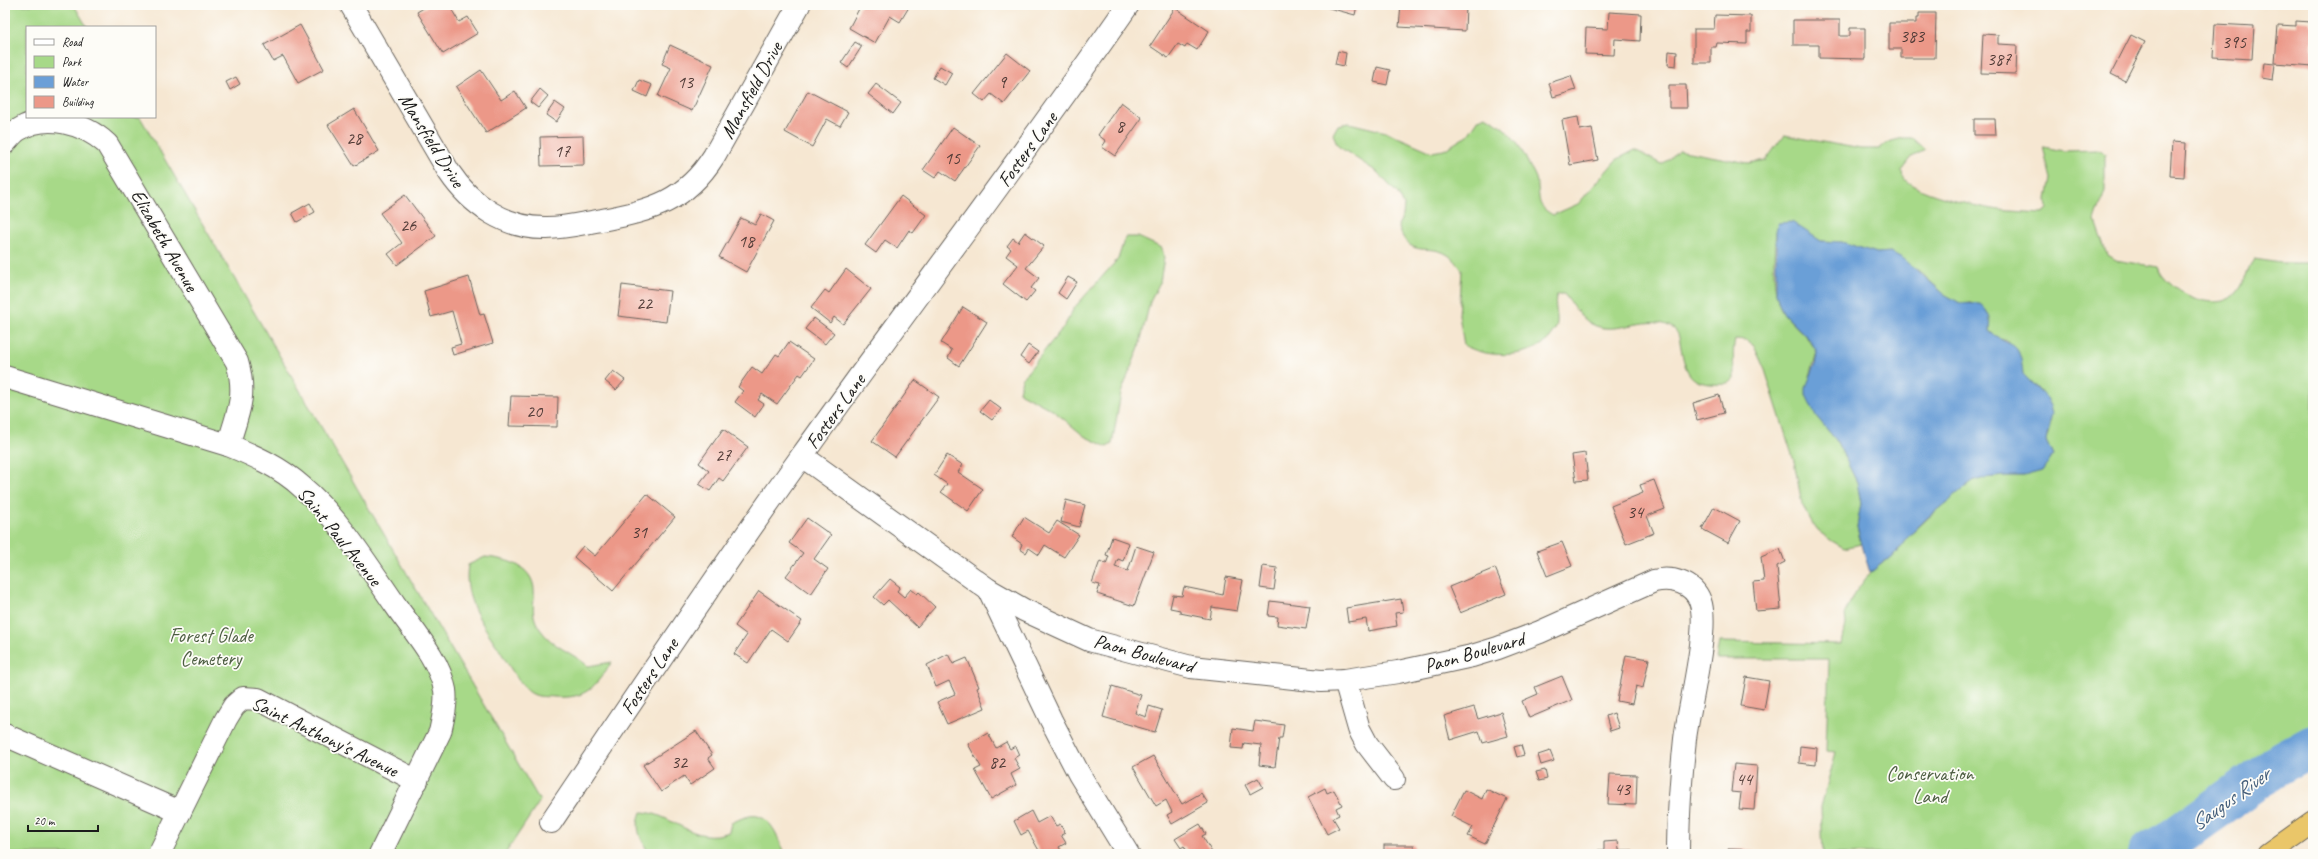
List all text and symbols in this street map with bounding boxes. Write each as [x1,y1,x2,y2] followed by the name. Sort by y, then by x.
[1900,25,1926,47] house number: 383
[26,26,156,118] legend
[2222,31,2247,53] house number: 395
[62,34,84,50] text: Road
[715,36,789,143] street label: Mansfield Drive
[1987,48,2012,70] house number: 387
[62,54,83,70] text: Park
[677,71,695,93] house number: 13
[998,71,1008,93] house number: 9
[62,74,90,90] text: Water
[393,89,471,193] street label: Mansfield Drive
[62,94,94,110] text: Building
[992,106,1064,192] street label: Fosters Lane
[1116,115,1126,137] house number: 8
[346,127,364,149] house number: 28
[554,140,571,162] house number: 17
[944,147,961,169] house number: 15
[125,185,205,297] street label: Elizabeth Avenue
[400,214,417,236] house number: 26
[738,230,756,252] house number: 18
[636,292,654,314] house number: 22
[800,368,872,454] street label: Fosters Lane
[526,400,544,422] house number: 20
[715,444,732,466] house number: 27
[292,482,388,592] street label: Saint Paul Avenue
[1627,501,1645,523] house number: 34
[631,521,648,543] house number: 31
[169,623,254,671] park label: Forest Glade Cemetery
[1421,625,1530,679] street label: Paon Boulevard
[1091,628,1200,680] street label: Paon Boulevard
[615,632,685,719] street label: Fosters Lane
[247,690,404,783] street label: Saint Anthony's Avenue
[671,751,689,773] house number: 32
[989,751,1007,773] house number: 82
[2186,759,2278,836] water label: Saugus River
[1886,761,1975,809] park label: Conservation Land
[1736,768,1754,790] house number: 44
[1614,778,1632,800] house number: 43
[28,807,98,833] scale bar
[34,813,56,829] text: 20 m

